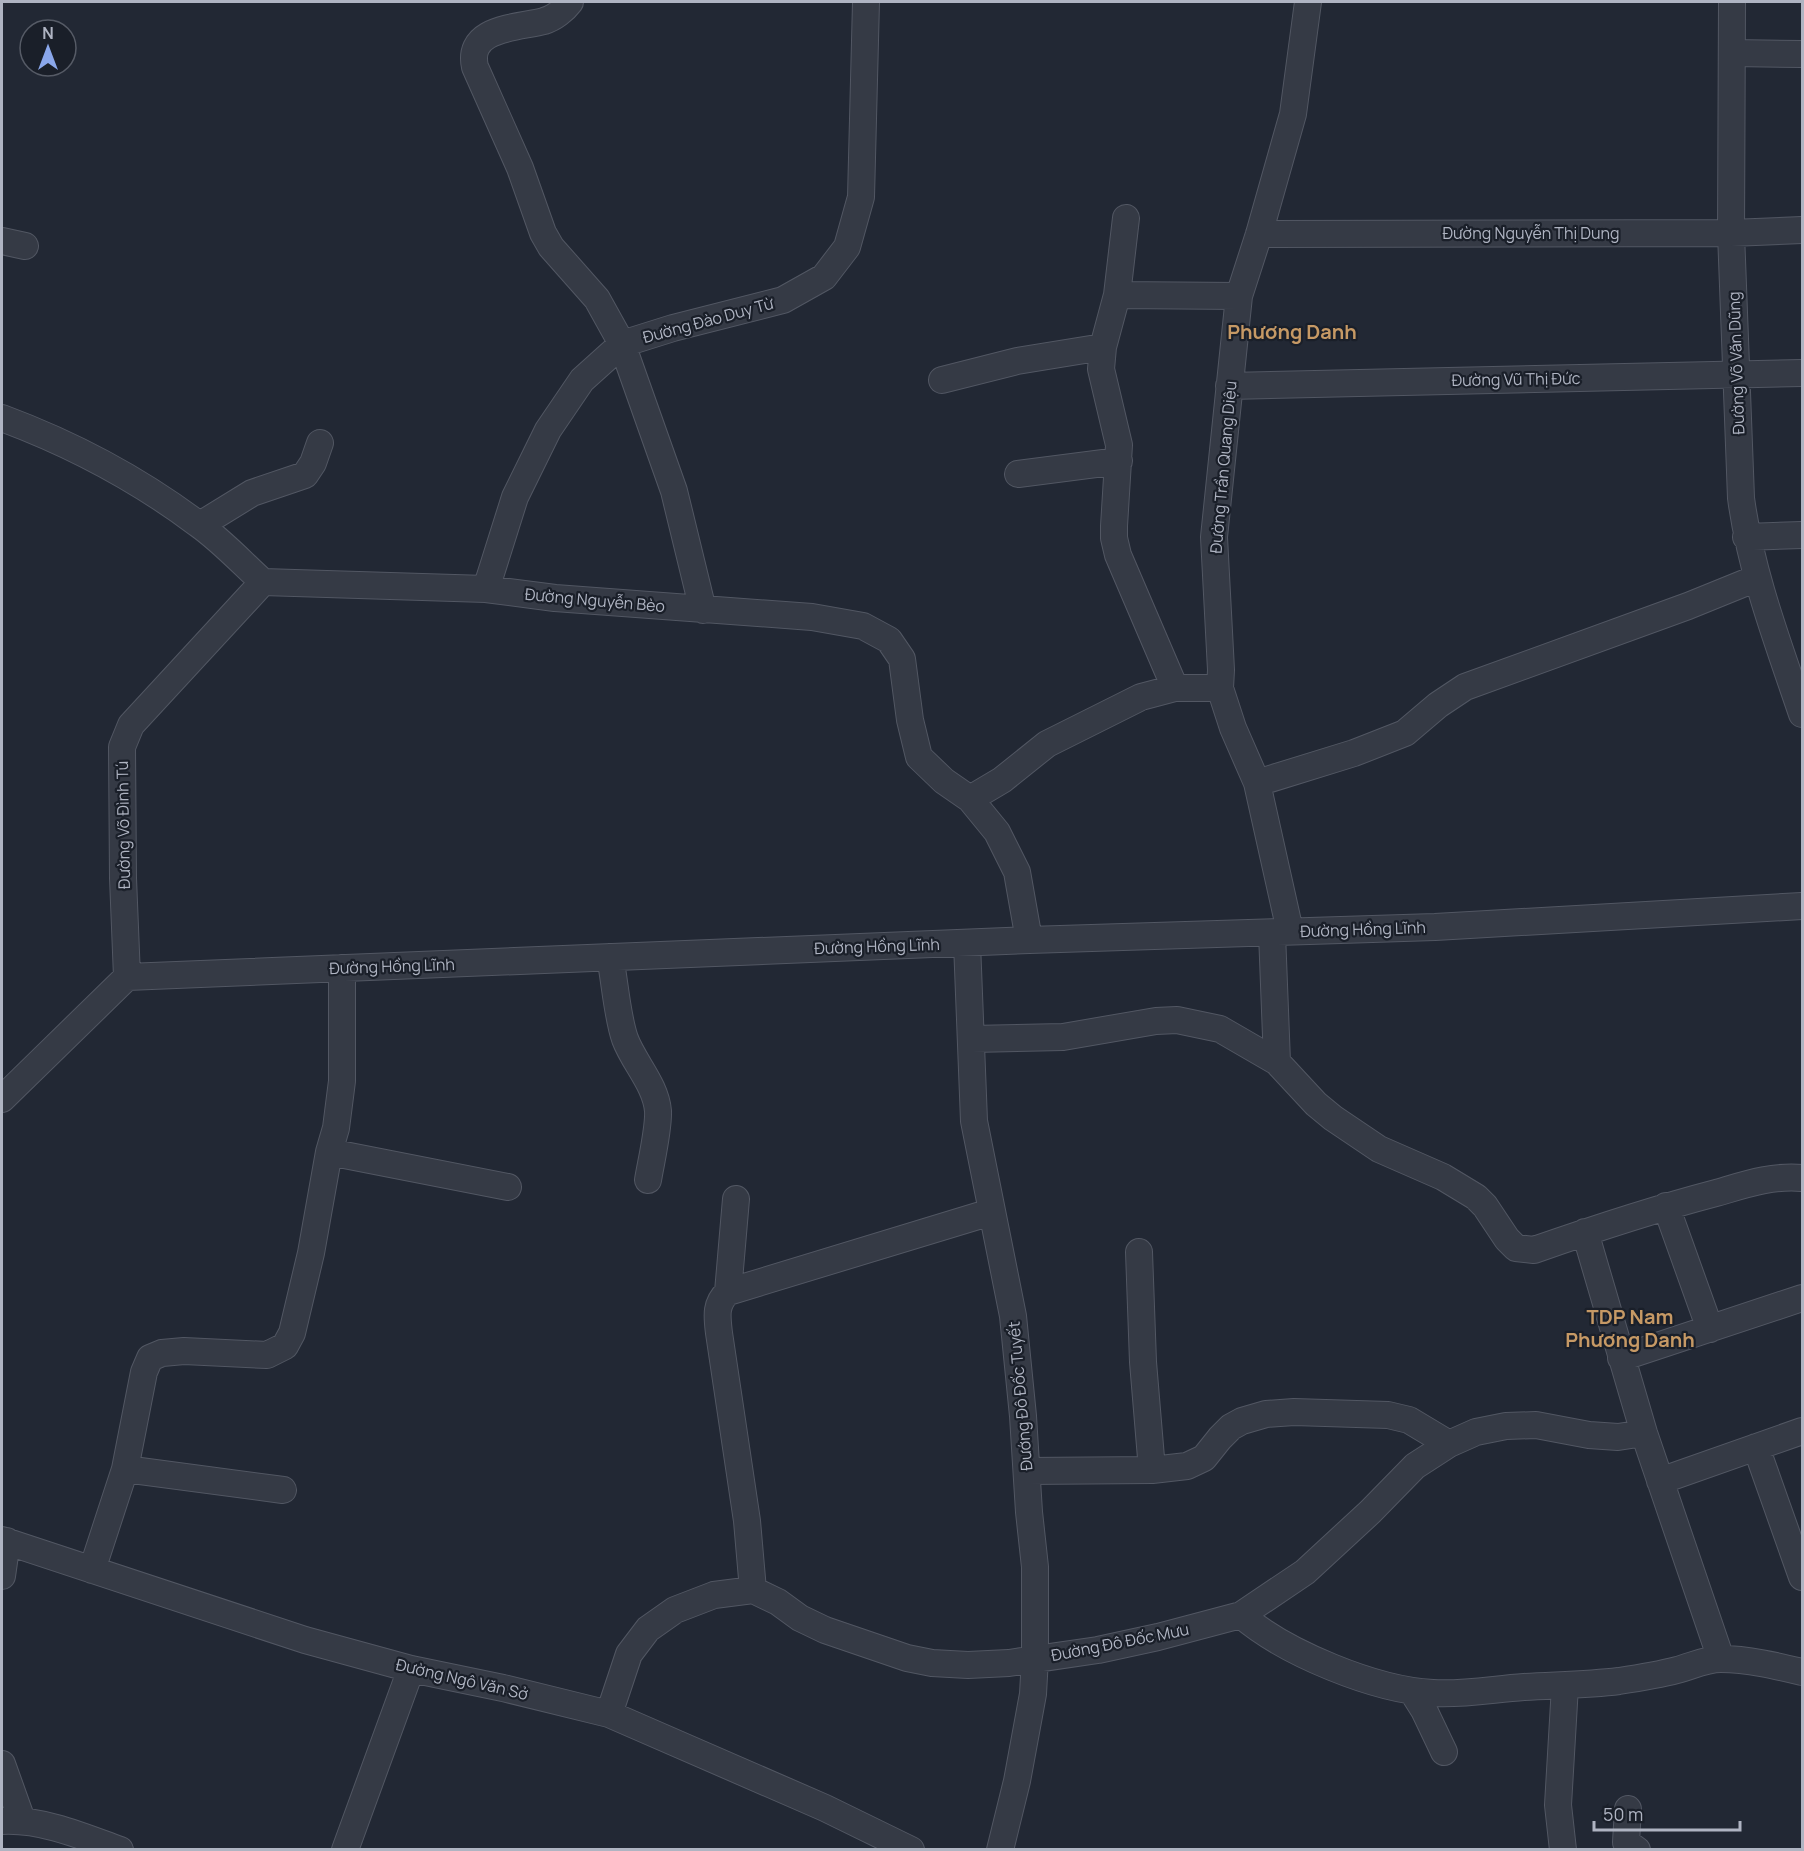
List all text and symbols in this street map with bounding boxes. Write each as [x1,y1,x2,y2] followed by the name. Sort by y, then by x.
[18,18,78,78] north arrow
[42,22,54,44] text: N
[1442,222,1620,244] street label: Đường Nguyễn Thị Dung
[1723,291,1749,435] street label: Đường Võ Văn Dũng
[640,292,776,348] street label: Đường Đào Duy Từ
[1227,318,1357,345] district label: Phương Danh
[1451,367,1581,391] street label: Đường Vũ Thị Đức
[1204,380,1242,554] street label: Đường Trần Quang Diệu
[524,583,666,617] street label: Đường Nguyễn Bèo
[111,761,135,889] street label: Đường Võ Đình Tú
[1300,916,1426,942] street label: Đường Hồng Lĩnh
[814,933,940,959] street label: Đường Hồng Lĩnh
[329,953,455,979] street label: Đường Hồng Lĩnh
[1565,1303,1695,1353] district label: TDP Nam Phương Danh
[1003,1320,1037,1472] street label: Đướng Đô Đốc Tuyết
[1049,1618,1191,1666] street label: Đường Đô Đốc Mưu
[394,1653,530,1705] street label: Đường Ngô Văn Sở
[1594,1794,1740,1832] scale bar
[1603,1802,1643,1826] text: 50 m

